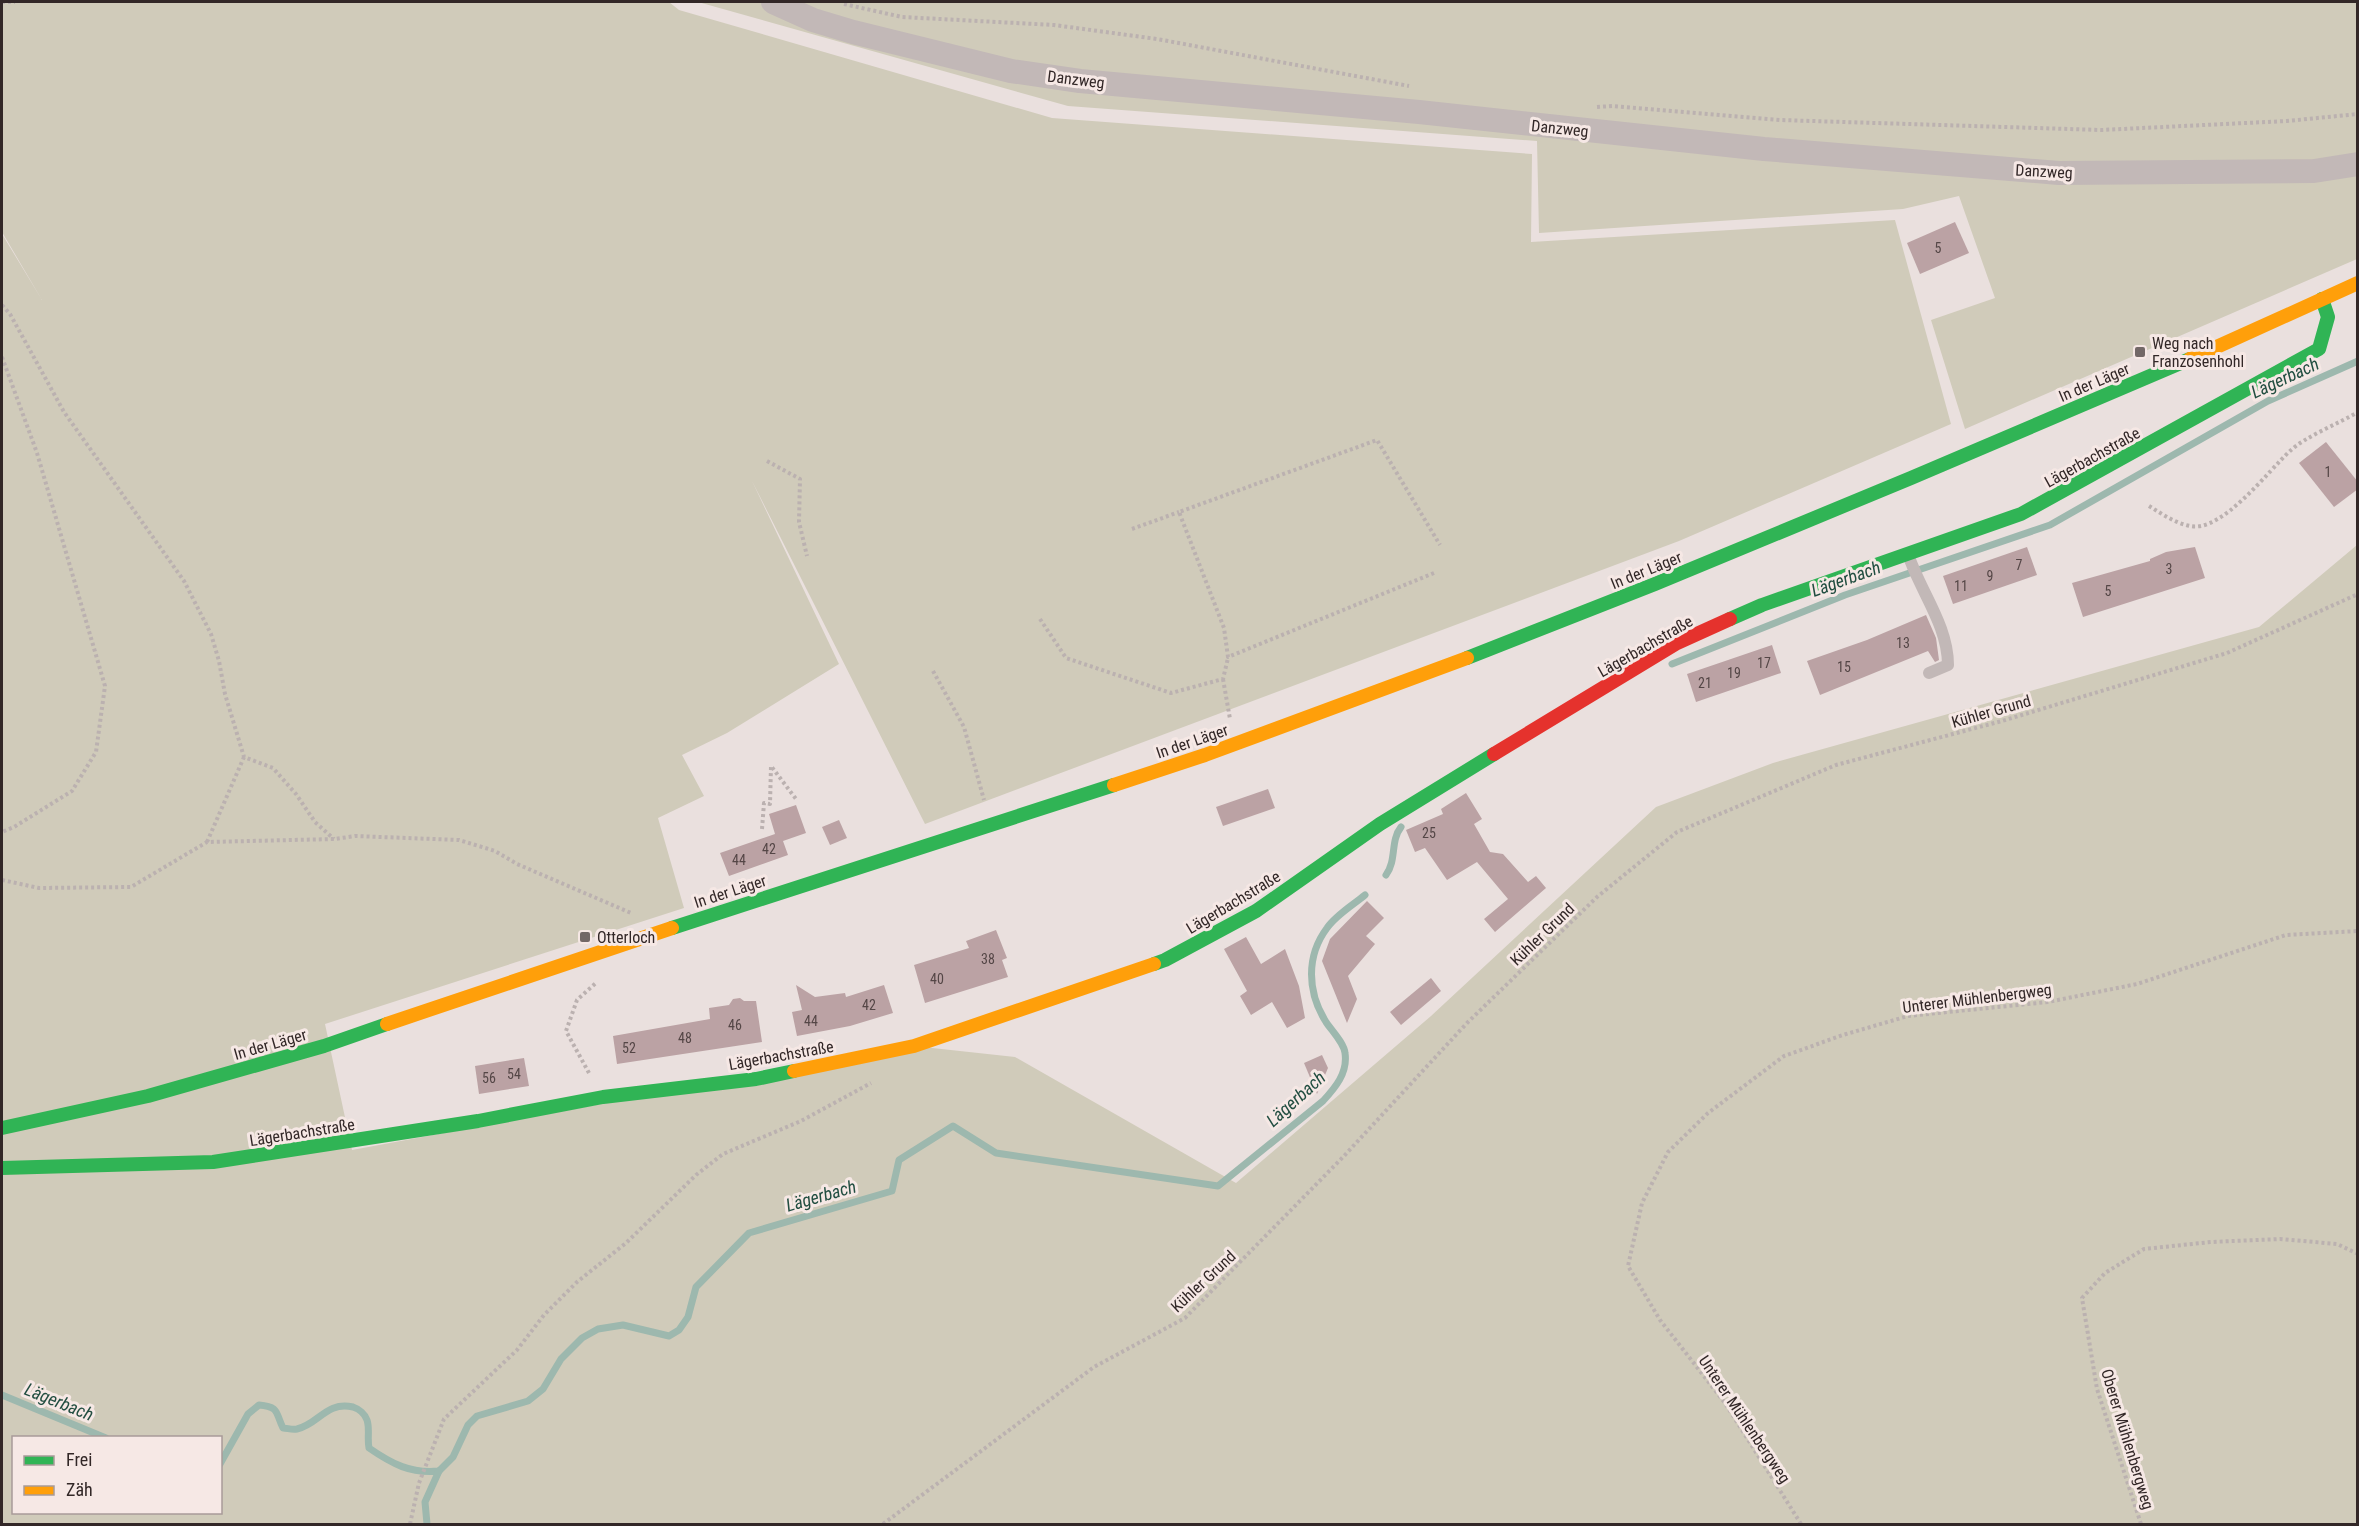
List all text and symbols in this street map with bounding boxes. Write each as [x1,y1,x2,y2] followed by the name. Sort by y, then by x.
[1046,67,1106,92] street label: Danzweg
[1530,116,1589,141] street label: Danzweg
[2015,161,2073,182] street label: Danzweg
[1935,240,1942,256] house number: 5
[2152,334,2244,371] place label: Weg nach Franzosenhohl
[2133,345,2147,359] marker: Weg nach Franzosenhohl
[2248,353,2322,402] water label: Lägerbach
[2056,359,2133,406] street label: In der Läger
[2041,423,2143,492] street label: Lägerbachstraße
[2325,464,2331,480] house number: 1
[1608,548,1685,593] street label: In der Läger
[1808,556,1883,601] water label: Lägerbach
[2016,557,2023,573] house number: 7
[2166,561,2172,577] house number: 3
[1987,568,1993,584] house number: 9
[1954,578,1968,594] house number: 11
[2105,583,2112,599] house number: 5
[1594,612,1696,681] street label: Lägerbachstraße
[1896,635,1910,651] house number: 13
[1757,655,1771,671] house number: 17
[1837,659,1851,675] house number: 15
[1727,665,1741,681] house number: 19
[1698,675,1712,691] house number: 21
[1949,691,2033,732] street label: Kühler Grund
[1154,720,1231,763] street label: In der Läger
[1422,825,1436,841] house number: 25
[762,841,776,857] house number: 42
[732,852,746,868] house number: 44
[1183,867,1284,938] street label: Lägerbachstraße
[692,871,769,912] street label: In der Läger
[1506,899,1578,969] street label: Kühler Grund
[597,928,655,947] place label: Otterloch
[578,930,592,944] marker: Otterloch
[981,951,995,967] house number: 38
[930,971,944,987] house number: 40
[1901,980,2053,1017] street label: Unterer Mühlenbergweg
[862,997,876,1013] house number: 42
[804,1013,818,1029] house number: 44
[728,1017,742,1033] house number: 46
[231,1025,309,1064] street label: In der Läger
[678,1030,692,1046] house number: 48
[727,1037,835,1074] street label: Lägerbachstraße
[622,1040,636,1056] house number: 52
[507,1066,521,1082] house number: 54
[1262,1067,1330,1131] water label: Lägerbach
[482,1070,496,1086] house number: 56
[248,1115,356,1150] street label: Lägerbachstraße
[783,1175,858,1216] water label: Lägerbach
[1167,1247,1240,1316] street label: Kühler Grund
[1695,1352,1794,1487] street label: Unterer Mühlenbergweg
[2097,1367,2158,1512] street label: Oberer Mühlenbergweg
[22,1378,97,1425] water label: Lägerbach
[12,1436,222,1514] legend
[66,1449,92,1470] text: Frei
[66,1479,93,1500] text: Zäh

